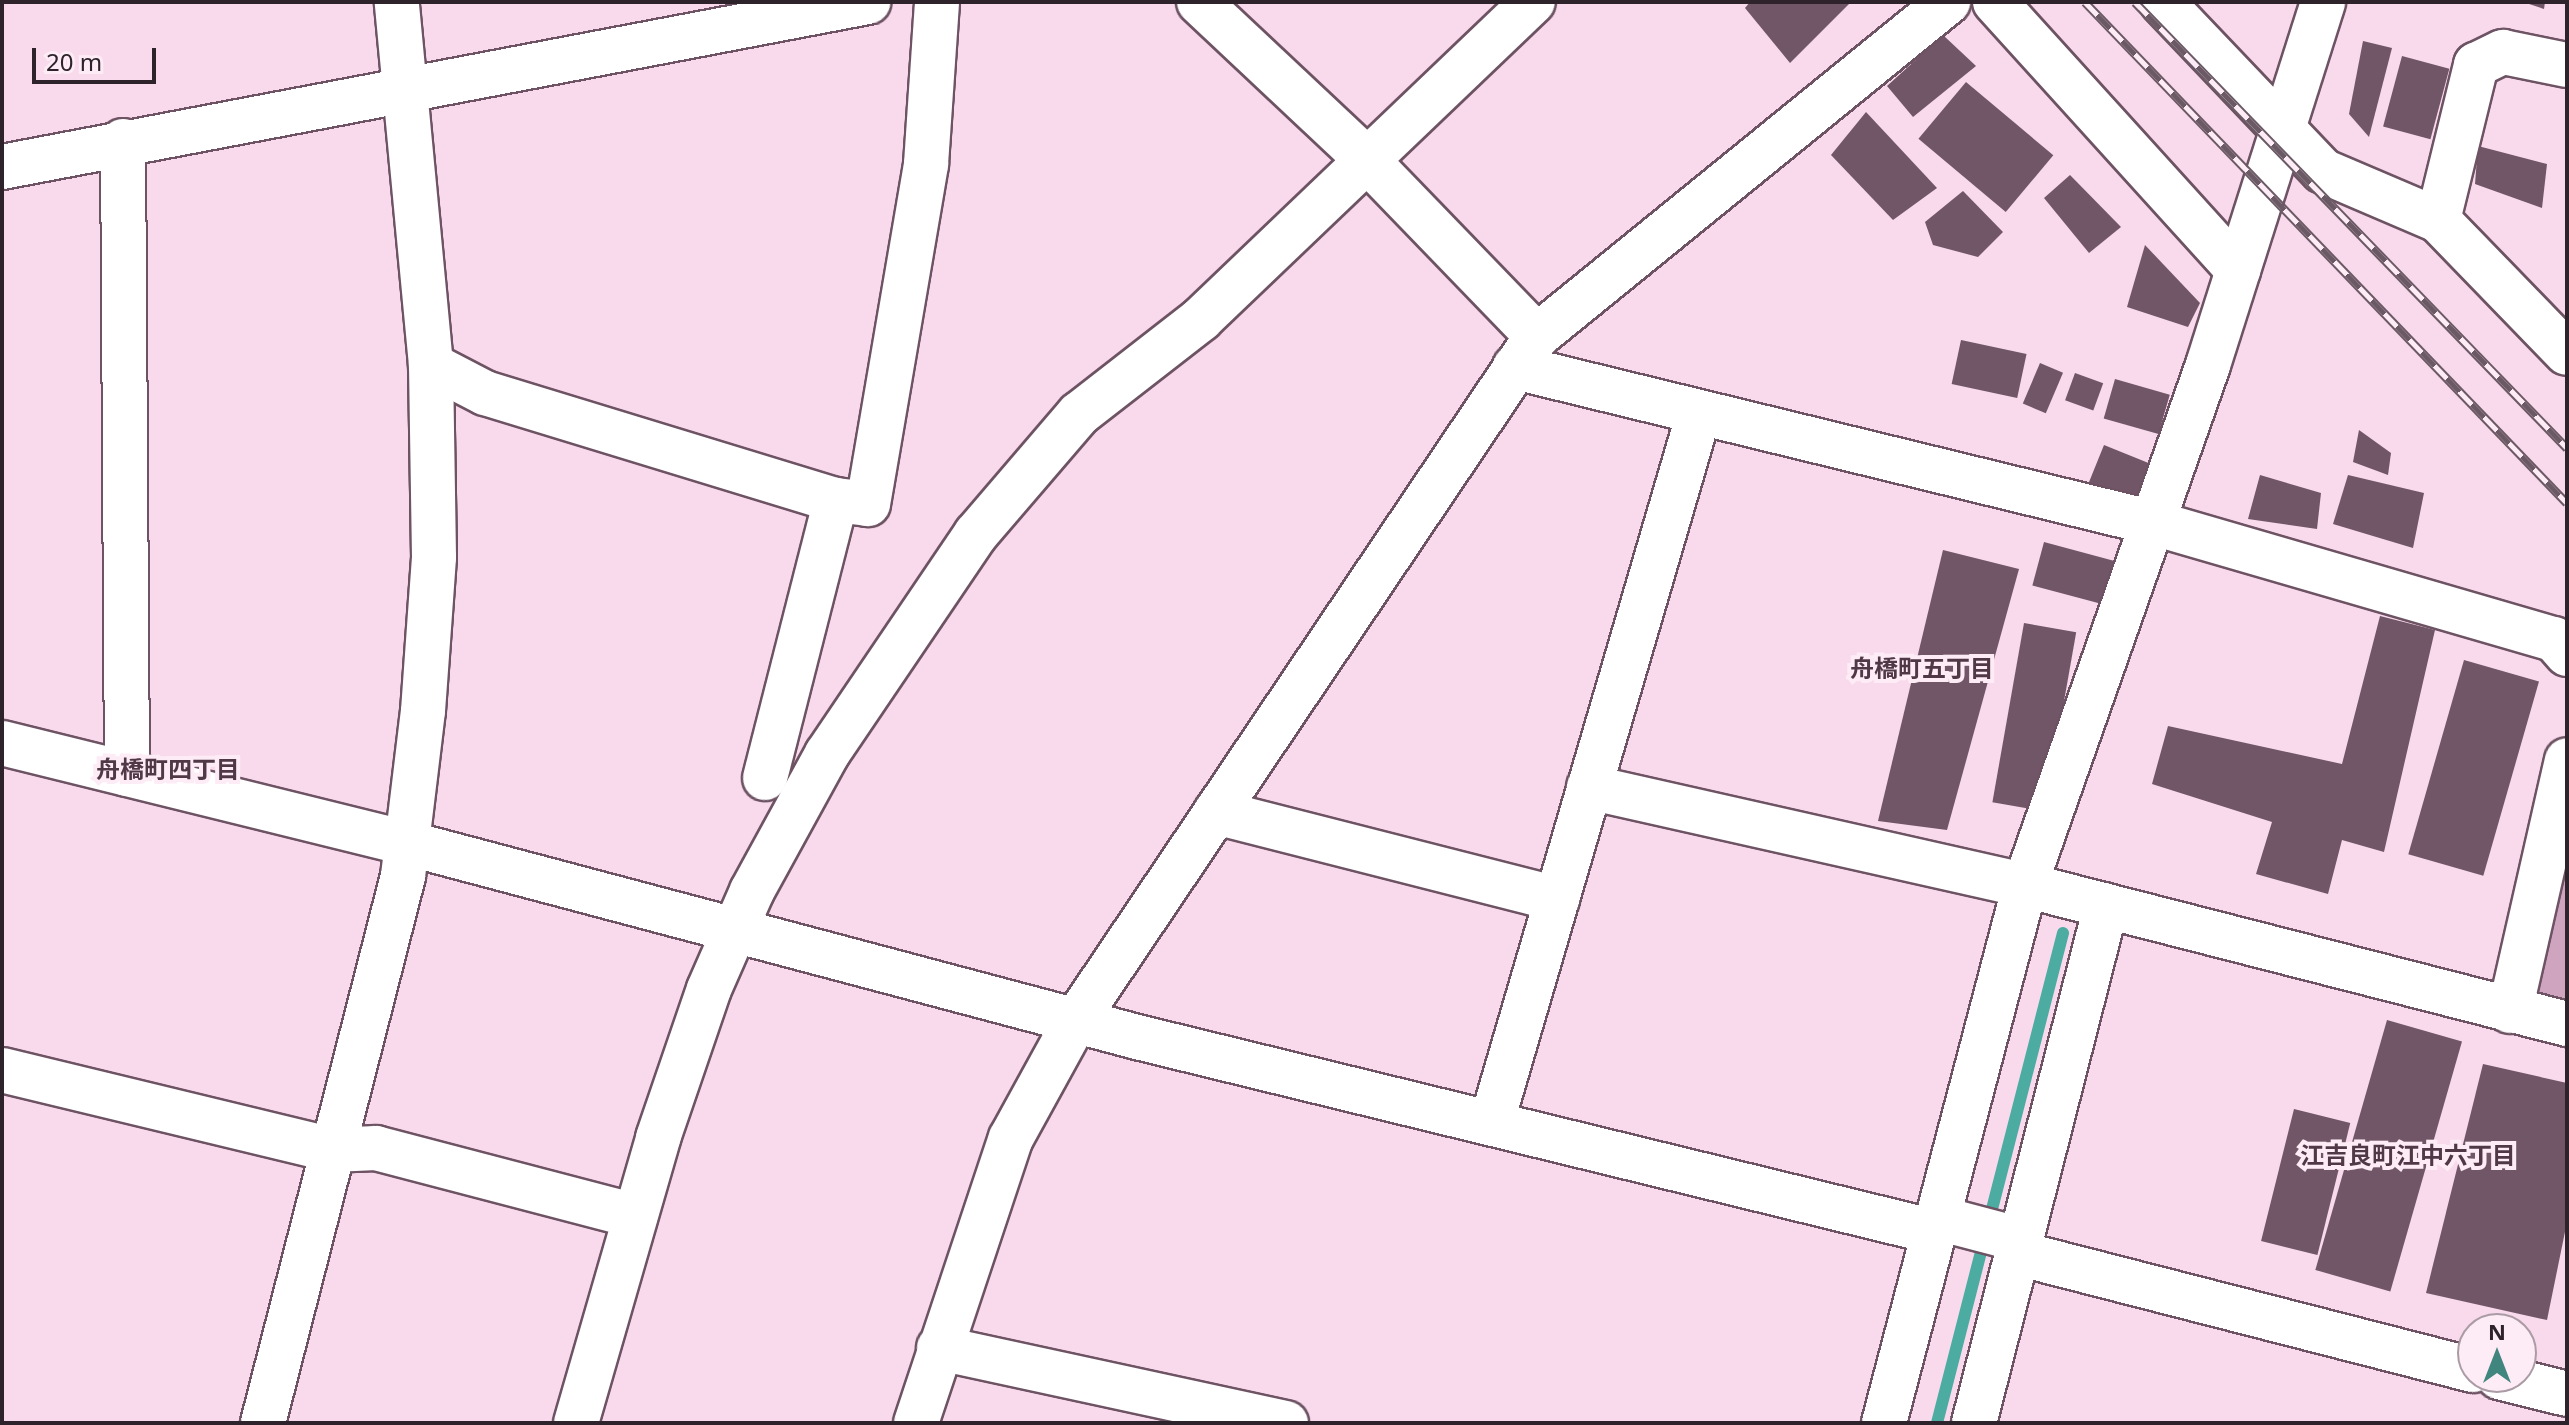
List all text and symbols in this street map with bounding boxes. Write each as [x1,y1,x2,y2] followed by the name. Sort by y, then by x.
[36,32,160,82] scale bar
[46,45,102,78] text: 20 m
[1850,654,1994,682] district label: 舟橋町五丁目
[96,755,240,783] district label: 舟橋町四丁目
[2300,1141,2516,1169] district label: 江吉良町江中六丁目
[2457,1313,2537,1393] north arrow
[2488,1316,2506,1346] text: N

